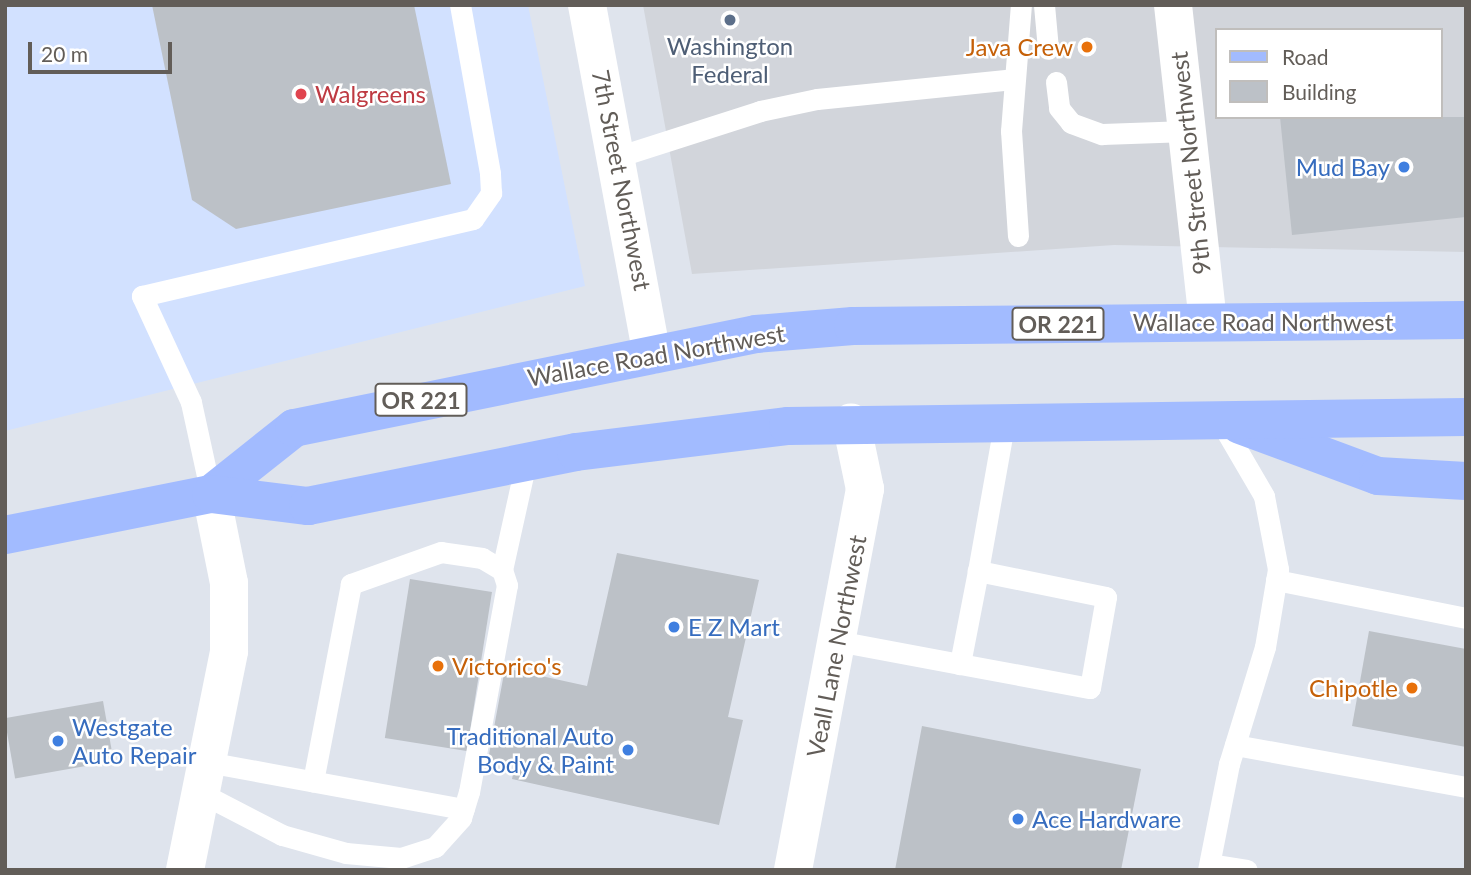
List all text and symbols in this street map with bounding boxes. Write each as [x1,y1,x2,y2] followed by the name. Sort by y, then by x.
[722,12,738,28] marker: Washington Federal
[32,28,175,72] scale bar
[1216,28,1443,119] legend
[667,32,793,88] place label: Washington Federal
[966,33,1073,61] place label: Java Crew
[1079,39,1095,55] marker: Java Crew
[41,41,88,66] text: 20 m
[1282,44,1329,69] text: Road
[1164,50,1216,276] street label: 9th Street Northwest
[586,67,658,293] street label: 7th Street Northwest
[1282,79,1357,104] text: Building
[315,80,426,108] place label: Walgreens
[293,86,309,102] marker: Walgreens
[1296,153,1390,181] place label: Mud Bay
[1396,159,1412,175] marker: Mud Bay
[1011,304,1105,344] road number: OR 221
[1133,308,1393,336] street label: Wallace Road Northwest
[525,318,787,392] street label: Wallace Road Northwest
[374,380,468,420] road number: OR 221
[800,533,872,759] street label: Veall Lane Northwest
[688,613,780,641] place label: E Z Mart
[666,619,682,635] marker: E Z Mart
[452,652,562,680] place label: Victorico's
[430,658,446,674] marker: Victorico's
[1309,674,1398,702] place label: Chipotle
[1404,680,1420,696] marker: Chipotle
[72,713,196,769] place label: Westgate Auto Repair
[446,722,614,778] place label: Traditional Auto Body & Paint
[50,733,66,749] marker: Westgate Auto Repair
[620,742,636,758] marker: Traditional Auto Body & Paint
[1032,805,1181,833] place label: Ace Hardware
[1010,811,1026,827] marker: Ace Hardware

